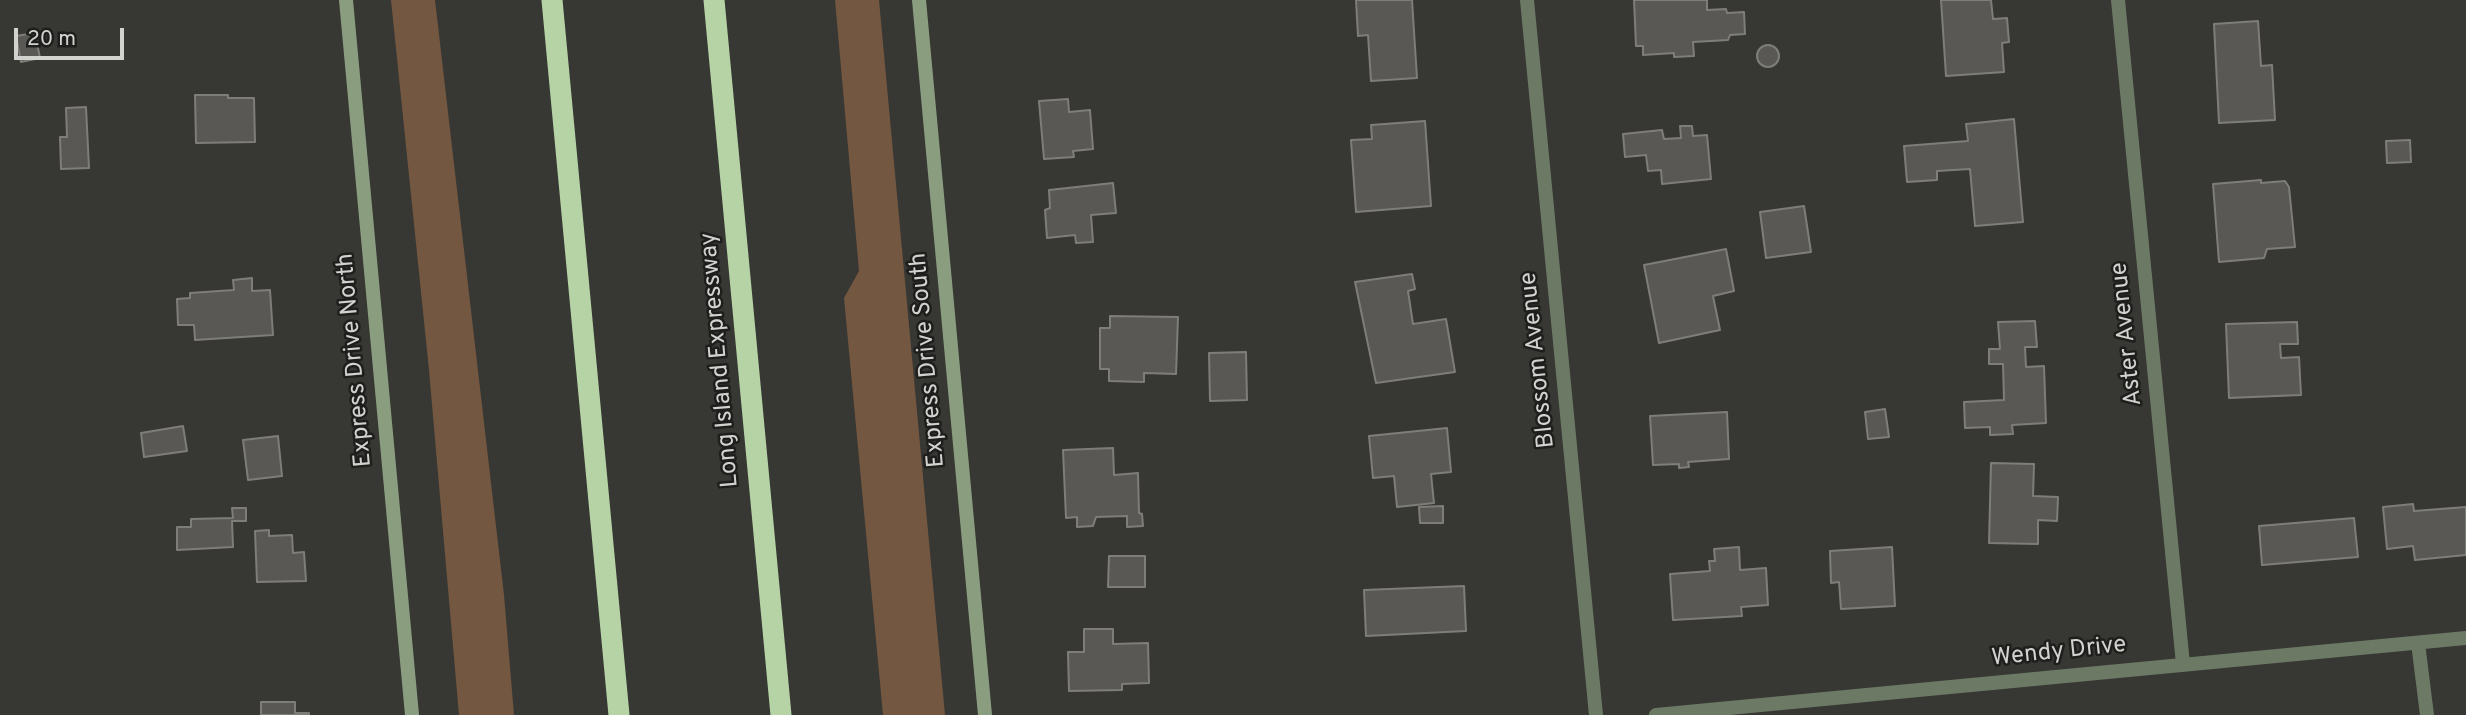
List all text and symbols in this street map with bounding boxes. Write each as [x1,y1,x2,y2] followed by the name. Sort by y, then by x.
[18,14,128,58] scale bar
[27,26,76,53] text: 20 m
[696,231,746,489] street label: Long Island Expressway
[905,251,953,469] street label: Express Drive South
[332,252,380,468] street label: Express Drive North
[2106,261,2150,407] street label: Aster Avenue
[1515,271,1563,449] street label: Blossom Avenue
[1990,632,2128,674] street label: Wendy Drive

